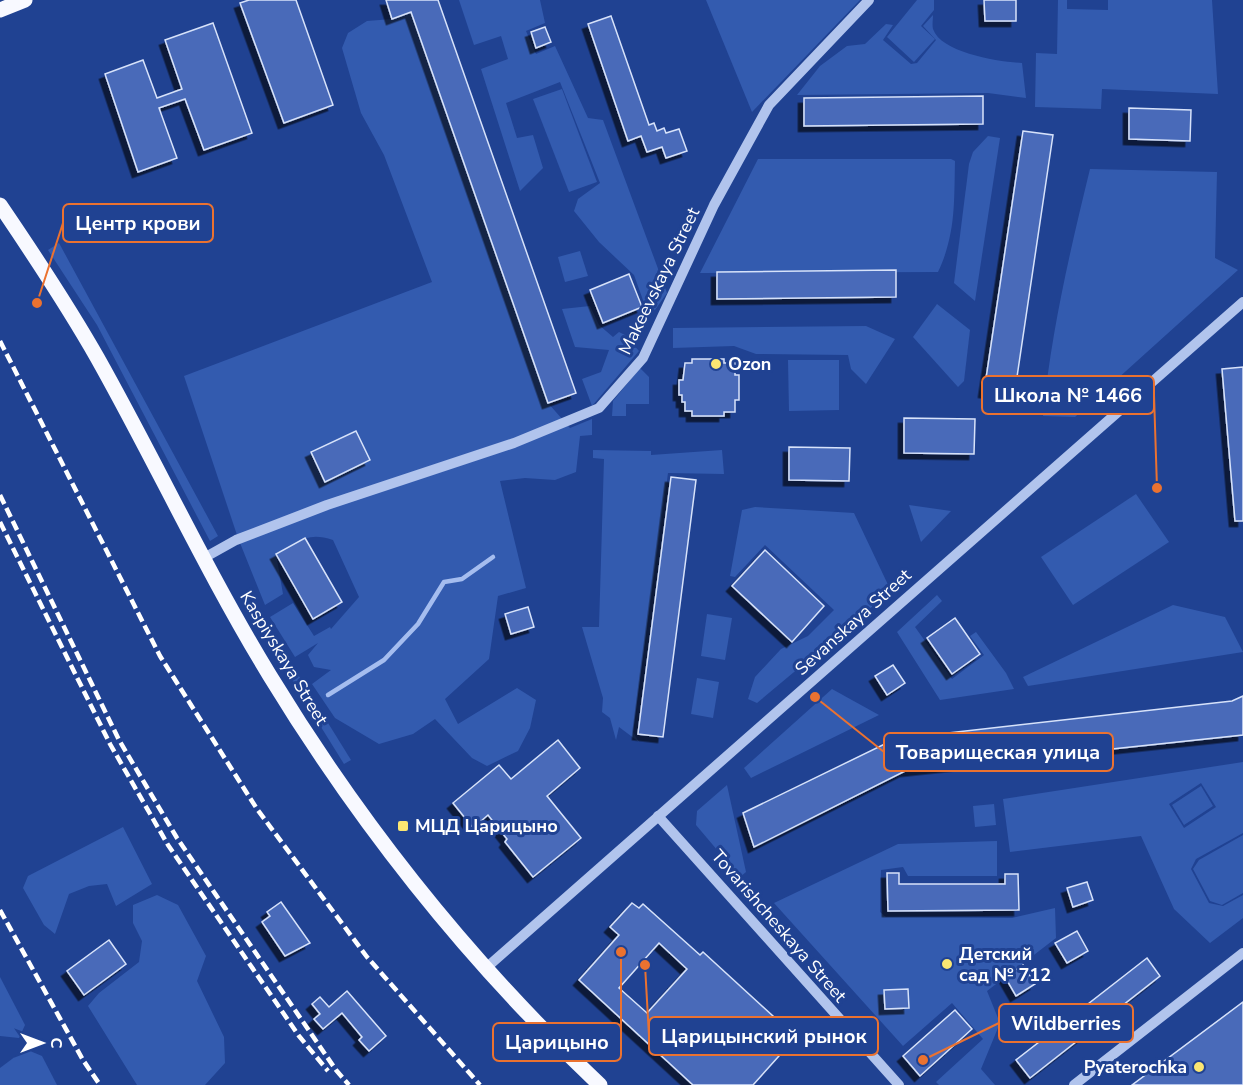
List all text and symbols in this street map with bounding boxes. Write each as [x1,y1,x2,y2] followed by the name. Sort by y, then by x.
[613,203,705,359] street label: Makeevskaya Street
[63,204,213,242] callout: Центр крови
[75,210,201,237] text: Центр крови
[728,352,771,376] place label: Ozon
[709,357,723,371] marker: Ozon
[982,376,1154,414] callout: Школа № 1466
[994,382,1142,409] text: Школа № 1466
[790,563,917,681] street label: Sevanskaya Street
[234,586,334,730] street label: Kaspiyskaya Street
[884,733,1113,771] callout: Товарищеская улица
[896,739,1100,766] text: Товарищеская улица
[415,814,558,838] place label: МЦД Царицыно
[396,819,410,833] marker: МЦД Царицыно
[706,845,852,1008] street label: Tovarishcheskaya Street
[959,942,1051,987] place label: Детский сад № 712
[940,957,954,971] marker: Детский сад № 712
[999,1004,1133,1042] callout: Wildberries
[1011,1010,1121,1037] text: Wildberries
[12,1013,72,1073] north arrow
[649,1017,878,1055] callout: Царицынский рынок
[493,1023,621,1061] callout: Царицыно
[661,1023,867,1050] text: Царицынский рынок
[505,1029,609,1056] text: Царицыно
[45,1038,67,1049] text: С
[1084,1055,1187,1079] place label: Pyaterochka
[1192,1060,1206,1074] marker: Pyaterochka

